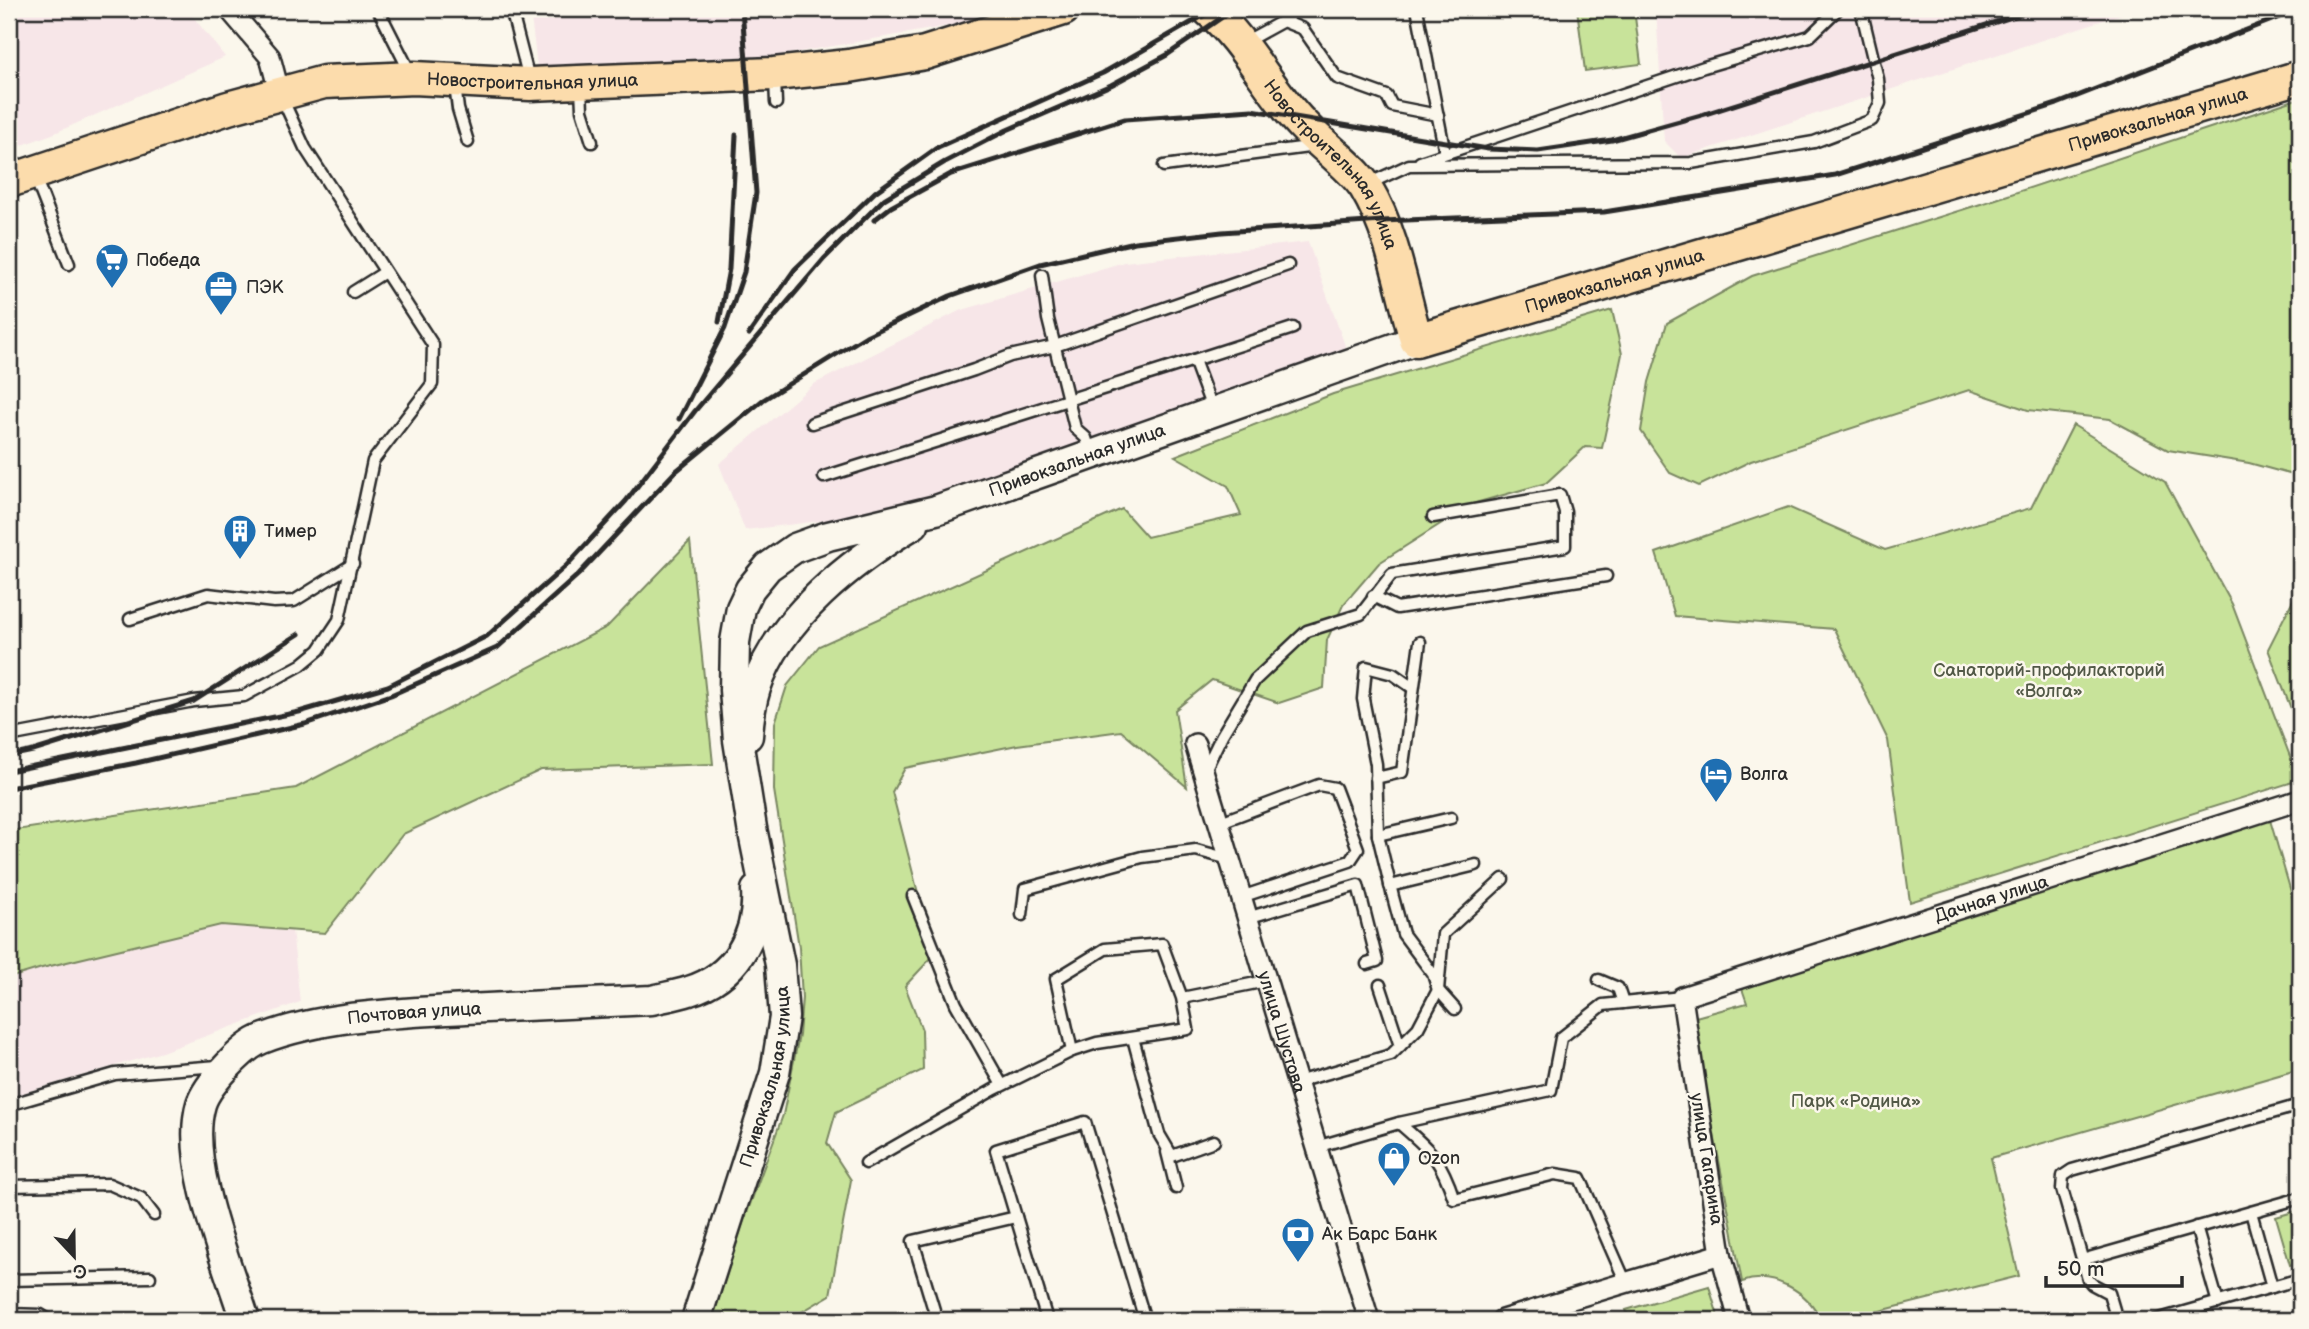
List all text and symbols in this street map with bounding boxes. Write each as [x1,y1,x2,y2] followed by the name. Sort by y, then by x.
[426,69,639,95] street label: Новостроительная улица
[1259,76,1402,252] street label: Новостроительная улица
[2066,83,2250,156] street label: Привокзальная улица
[93,241,131,290] supermarket icon: Победа
[1522,245,1707,318] street label: Привокзальная улица
[136,250,201,271] place label: Победа
[202,268,240,317] office icon: ПЭК
[246,277,284,298] place label: ПЭК
[986,419,1169,502] street label: Привокзальная улица
[221,512,259,561] building icon: Тимер
[264,521,317,542] place label: Тимер
[1933,660,2165,702] park label: Санаторий-профилакторий «Волга»
[1697,755,1735,804] hotel icon: Волга
[1740,764,1788,785] place label: Волга
[1932,871,2051,927] street label: Дачная улица
[1253,969,1310,1096] street label: улица Шустова
[736,985,795,1170] street label: Привокзальная улица
[346,998,482,1029] street label: Почтовая улица
[1791,1091,1921,1112] park label: Парк «Родина»
[1686,1092,1727,1227] street label: улица Гагарина
[1375,1139,1413,1188] shop icon: Ozon
[1418,1148,1460,1169] place label: Ozon
[1279,1215,1317,1264] bank icon: Ак Барс Банк
[38,1220,108,1290] north arrow
[1321,1224,1438,1245] place label: Ак Барс Банк
[2046,1245,2183,1289] scale bar
[69,1257,90,1284] text: С
[2057,1257,2104,1282] text: 50 m

